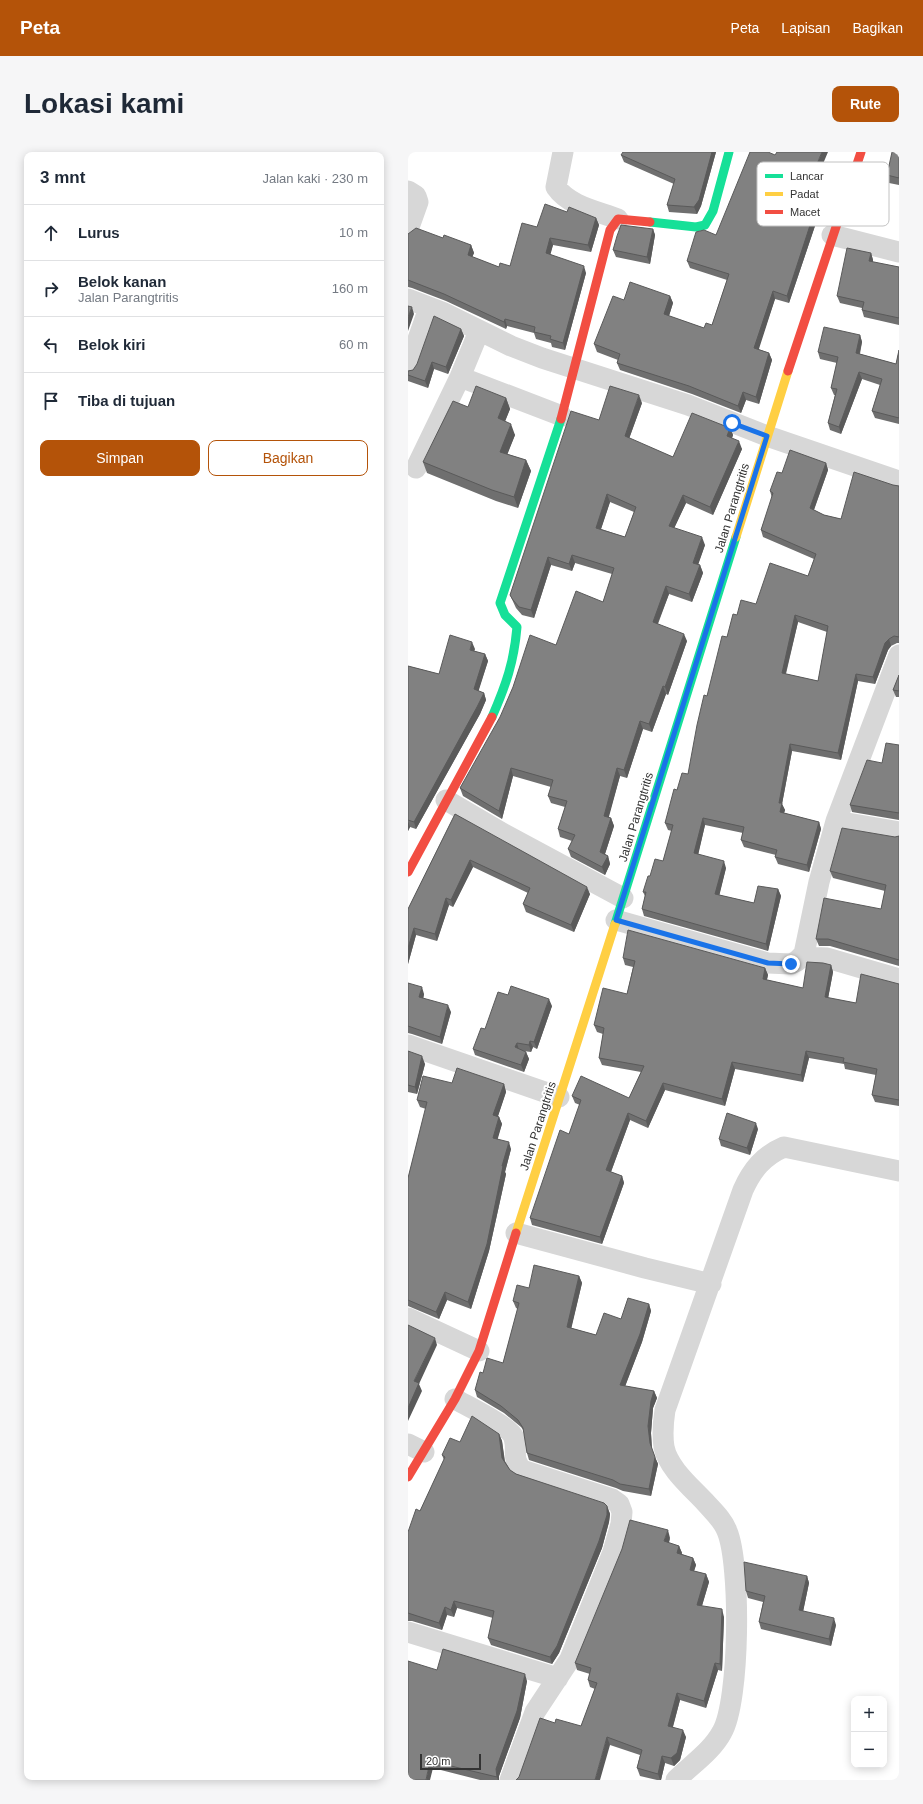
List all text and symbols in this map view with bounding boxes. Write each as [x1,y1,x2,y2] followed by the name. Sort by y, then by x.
[20,17,60,38] text: Peta
[731,20,759,36] text: Peta
[781,20,830,36] text: Lapisan
[852,20,903,36] text: Bagikan
[832,86,899,122] button: Rute
[24,88,184,119] text: Lokasi kami
[757,162,889,226] legend
[40,168,85,187] text: 3 mnt
[790,170,824,182] text: Lancar
[263,171,368,186] text: Jalan kaki · 230 m
[790,188,819,200] text: Padat
[790,206,820,218] text: Macet
[40,222,62,244] icon: ahead
[78,224,120,241] text: Lurus
[339,225,368,240] text: 10 m
[78,273,166,290] text: Belok kanan
[40,278,62,300] icon: right
[332,281,368,296] text: 160 m
[78,290,178,305] text: Jalan Parangtritis
[40,334,62,356] icon: left
[78,336,146,353] text: Belok kiri
[339,337,368,352] text: 60 m
[40,390,62,412] icon: arrive
[78,392,175,409] text: Tiba di tujuan
[723,414,741,432] route start
[40,440,200,476] button: Simpan
[208,440,368,476] button: Bagikan
[712,462,752,554] street label: Jalan Parangtritis
[616,771,656,863] street label: Jalan Parangtritis
[782,955,800,973] route end
[517,1080,559,1172] street label: Jalan Parangtritis
[851,1696,887,1768] map controls
[851,1696,887,1732] button: +
[851,1732,887,1768] button: −
[420,1752,481,1771] scale bar
[426,1755,450,1767] text: 20 m

